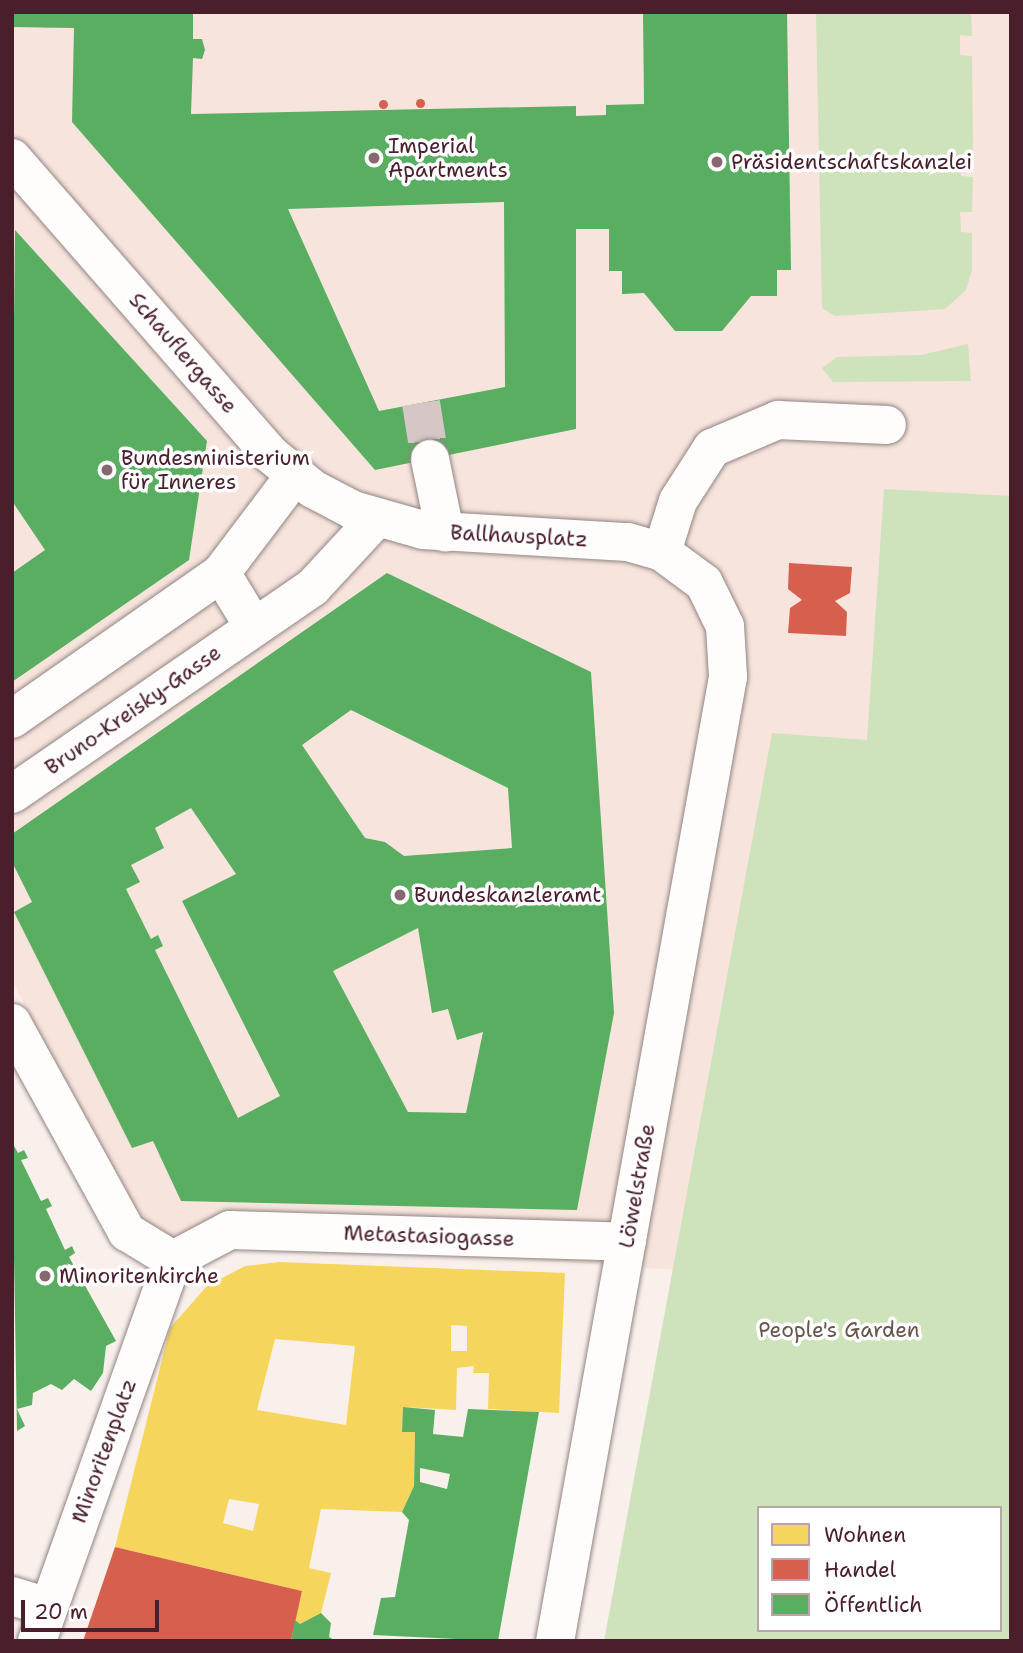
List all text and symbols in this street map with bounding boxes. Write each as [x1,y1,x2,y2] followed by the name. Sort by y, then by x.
[388,133,508,183] place label: Imperial Apartments
[731,149,972,175] place label: Präsidentschaftskanzlei
[366,150,382,166] marker: Imperial Apartments
[709,154,725,170] marker: Präsidentschaftskanzlei
[124,288,242,418] street label: Schauflergasse
[121,445,310,495] place label: Bundesministerium für Inneres
[99,462,115,478] marker: Bundesministerium für Inneres
[450,520,588,552] street label: Ballhausplatz
[40,640,226,780] street label: Bruno-Kreisky-Gasse
[414,882,602,908] place label: Bundeskanzleramt
[392,887,408,903] marker: Bundeskanzleramt
[614,1122,660,1250] street label: Löwelstraße
[343,1220,515,1252] street label: Metastasiogasse
[59,1263,219,1289] place label: Minoritenkirche
[37,1268,53,1284] marker: Minoritenkirche
[758,1317,920,1343] park label: People's Garden
[66,1375,142,1527] street label: Minoritenplatz
[757,1506,1002,1632] legend
[824,1521,906,1549] text: Wohnen
[824,1556,896,1584] text: Handel
[24,1586,163,1630] scale bar
[824,1591,922,1619] text: Öffentlich
[34,1598,88,1626] text: 20 m

